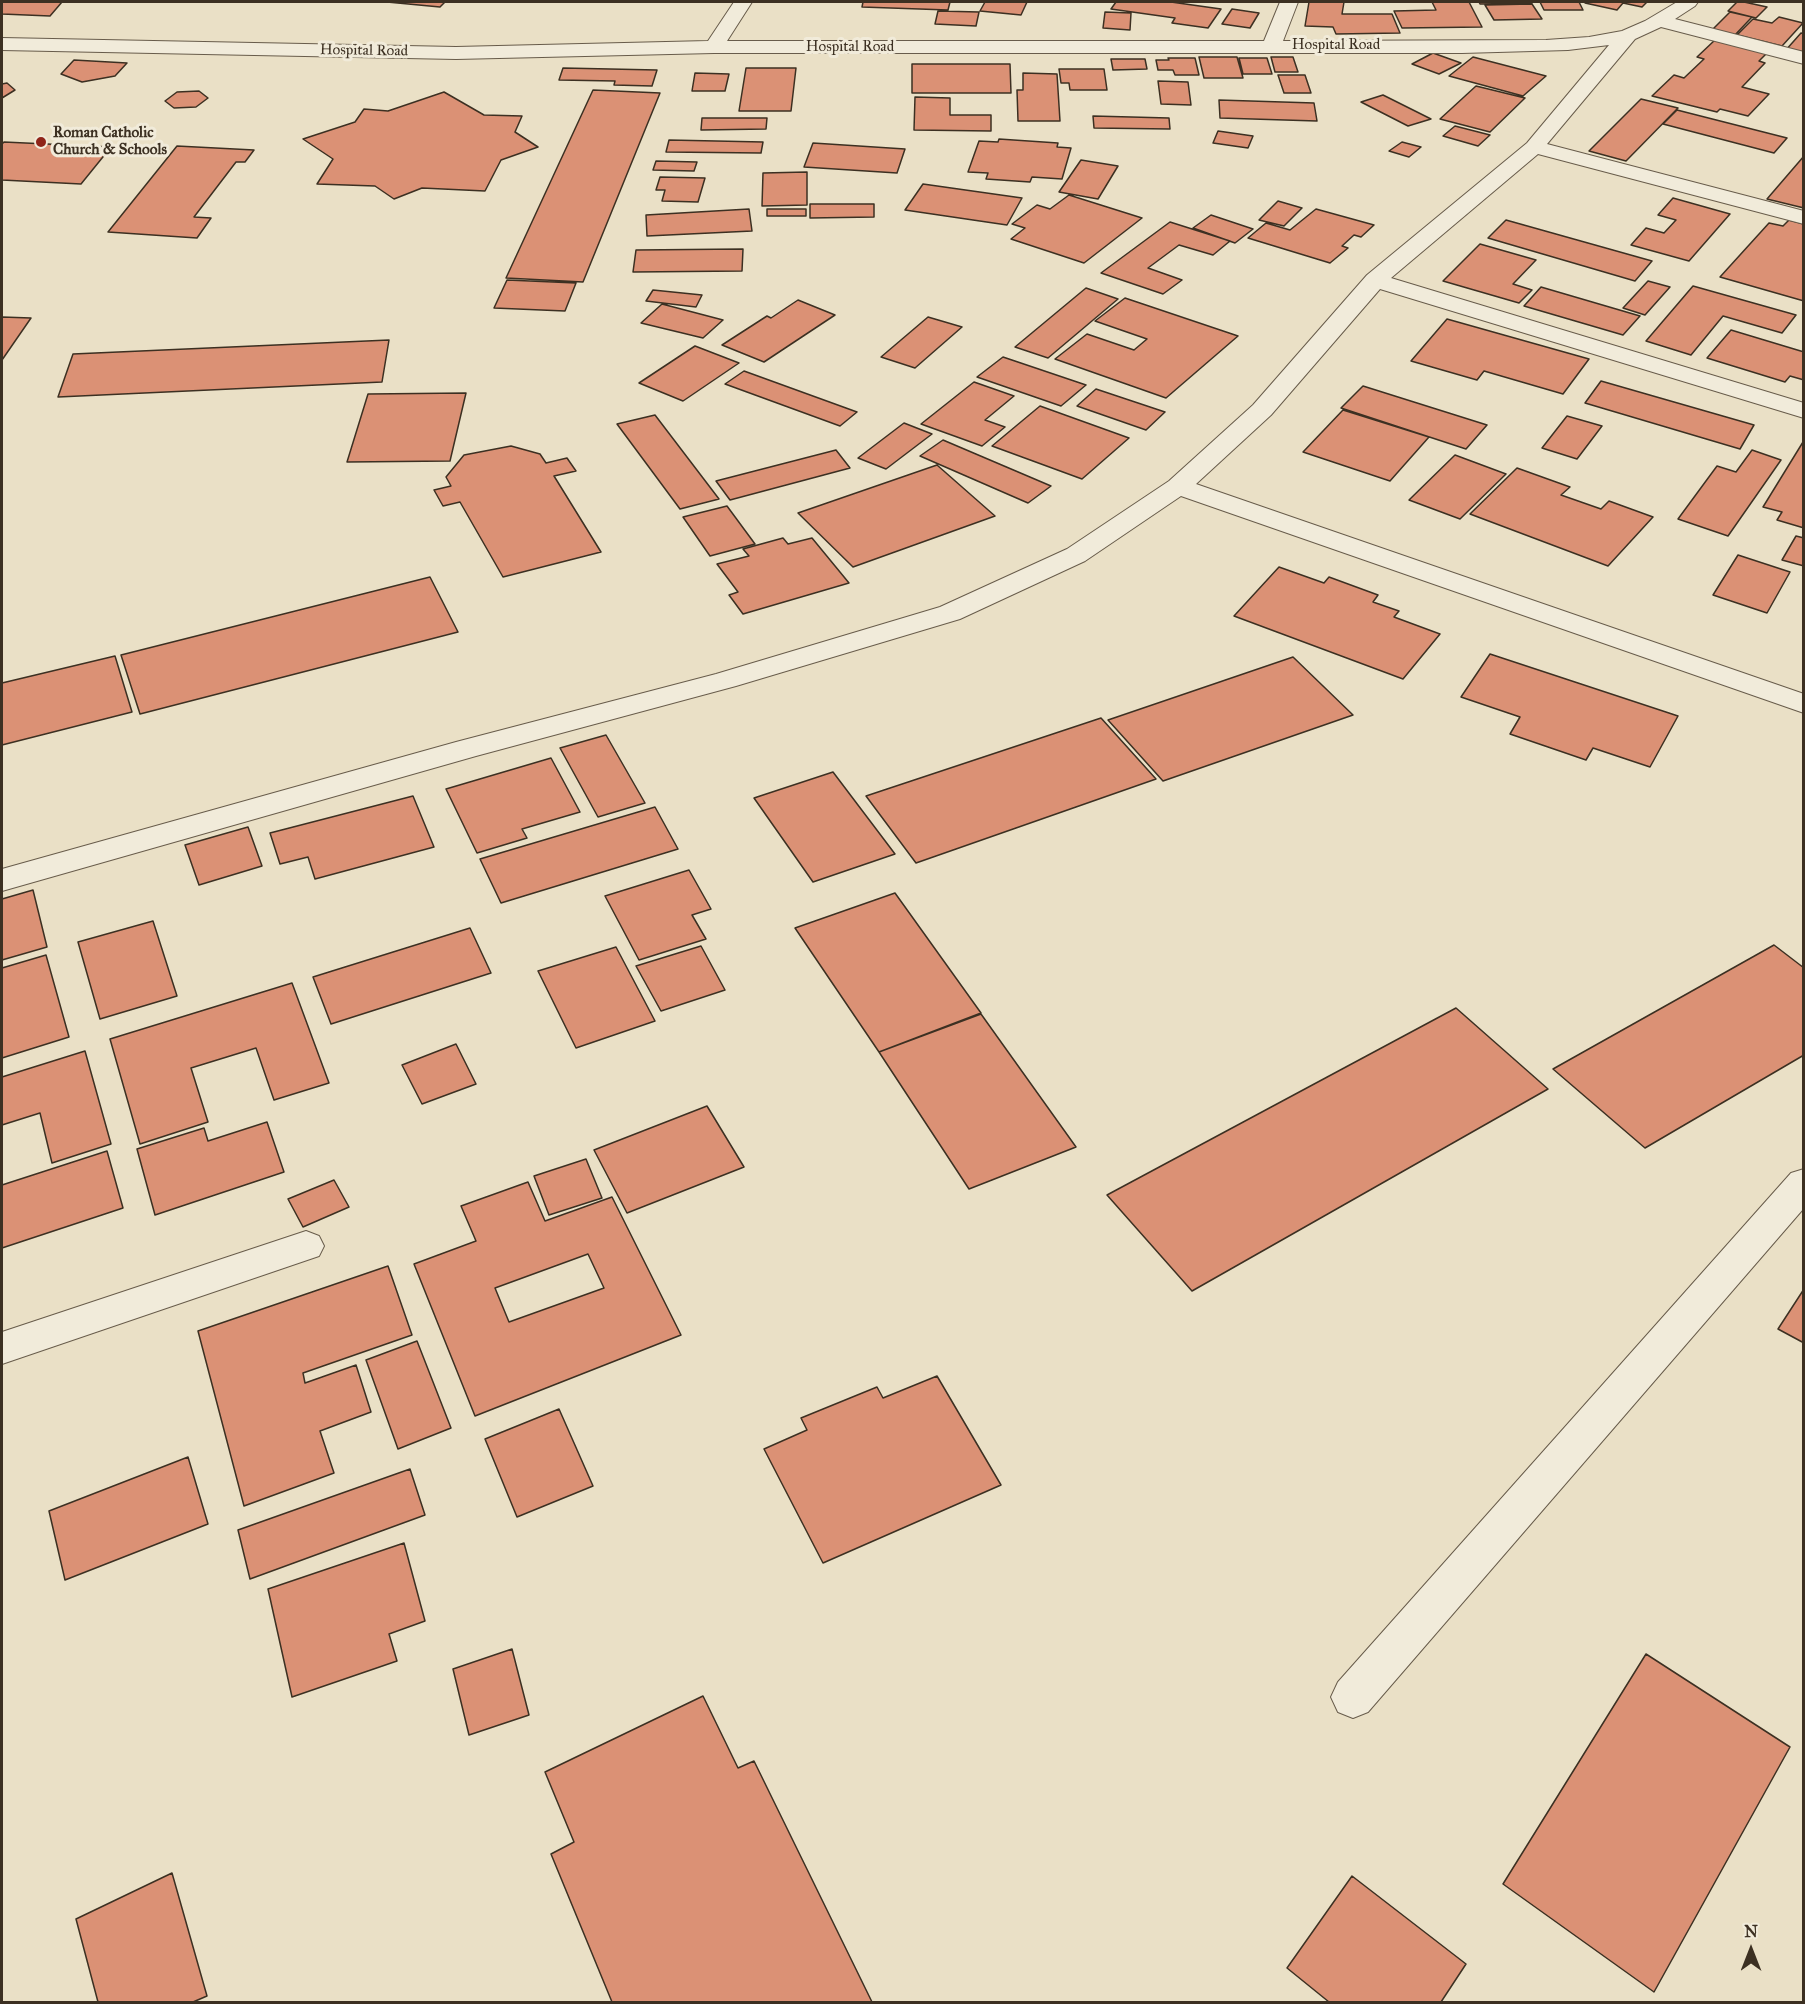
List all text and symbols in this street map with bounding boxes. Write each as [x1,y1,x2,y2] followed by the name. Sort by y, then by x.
[1292,36,1380,54] street label: Hospital Road
[806,38,894,56] street label: Hospital Road
[320,41,408,61] street label: Hospital Road
[53,124,167,159] place label: Roman Catholic Church & Schools
[34,135,48,149] marker: Roman Catholic Church & Schools
[1721,1920,1781,1980] north arrow
[1744,1922,1758,1941] text: N

